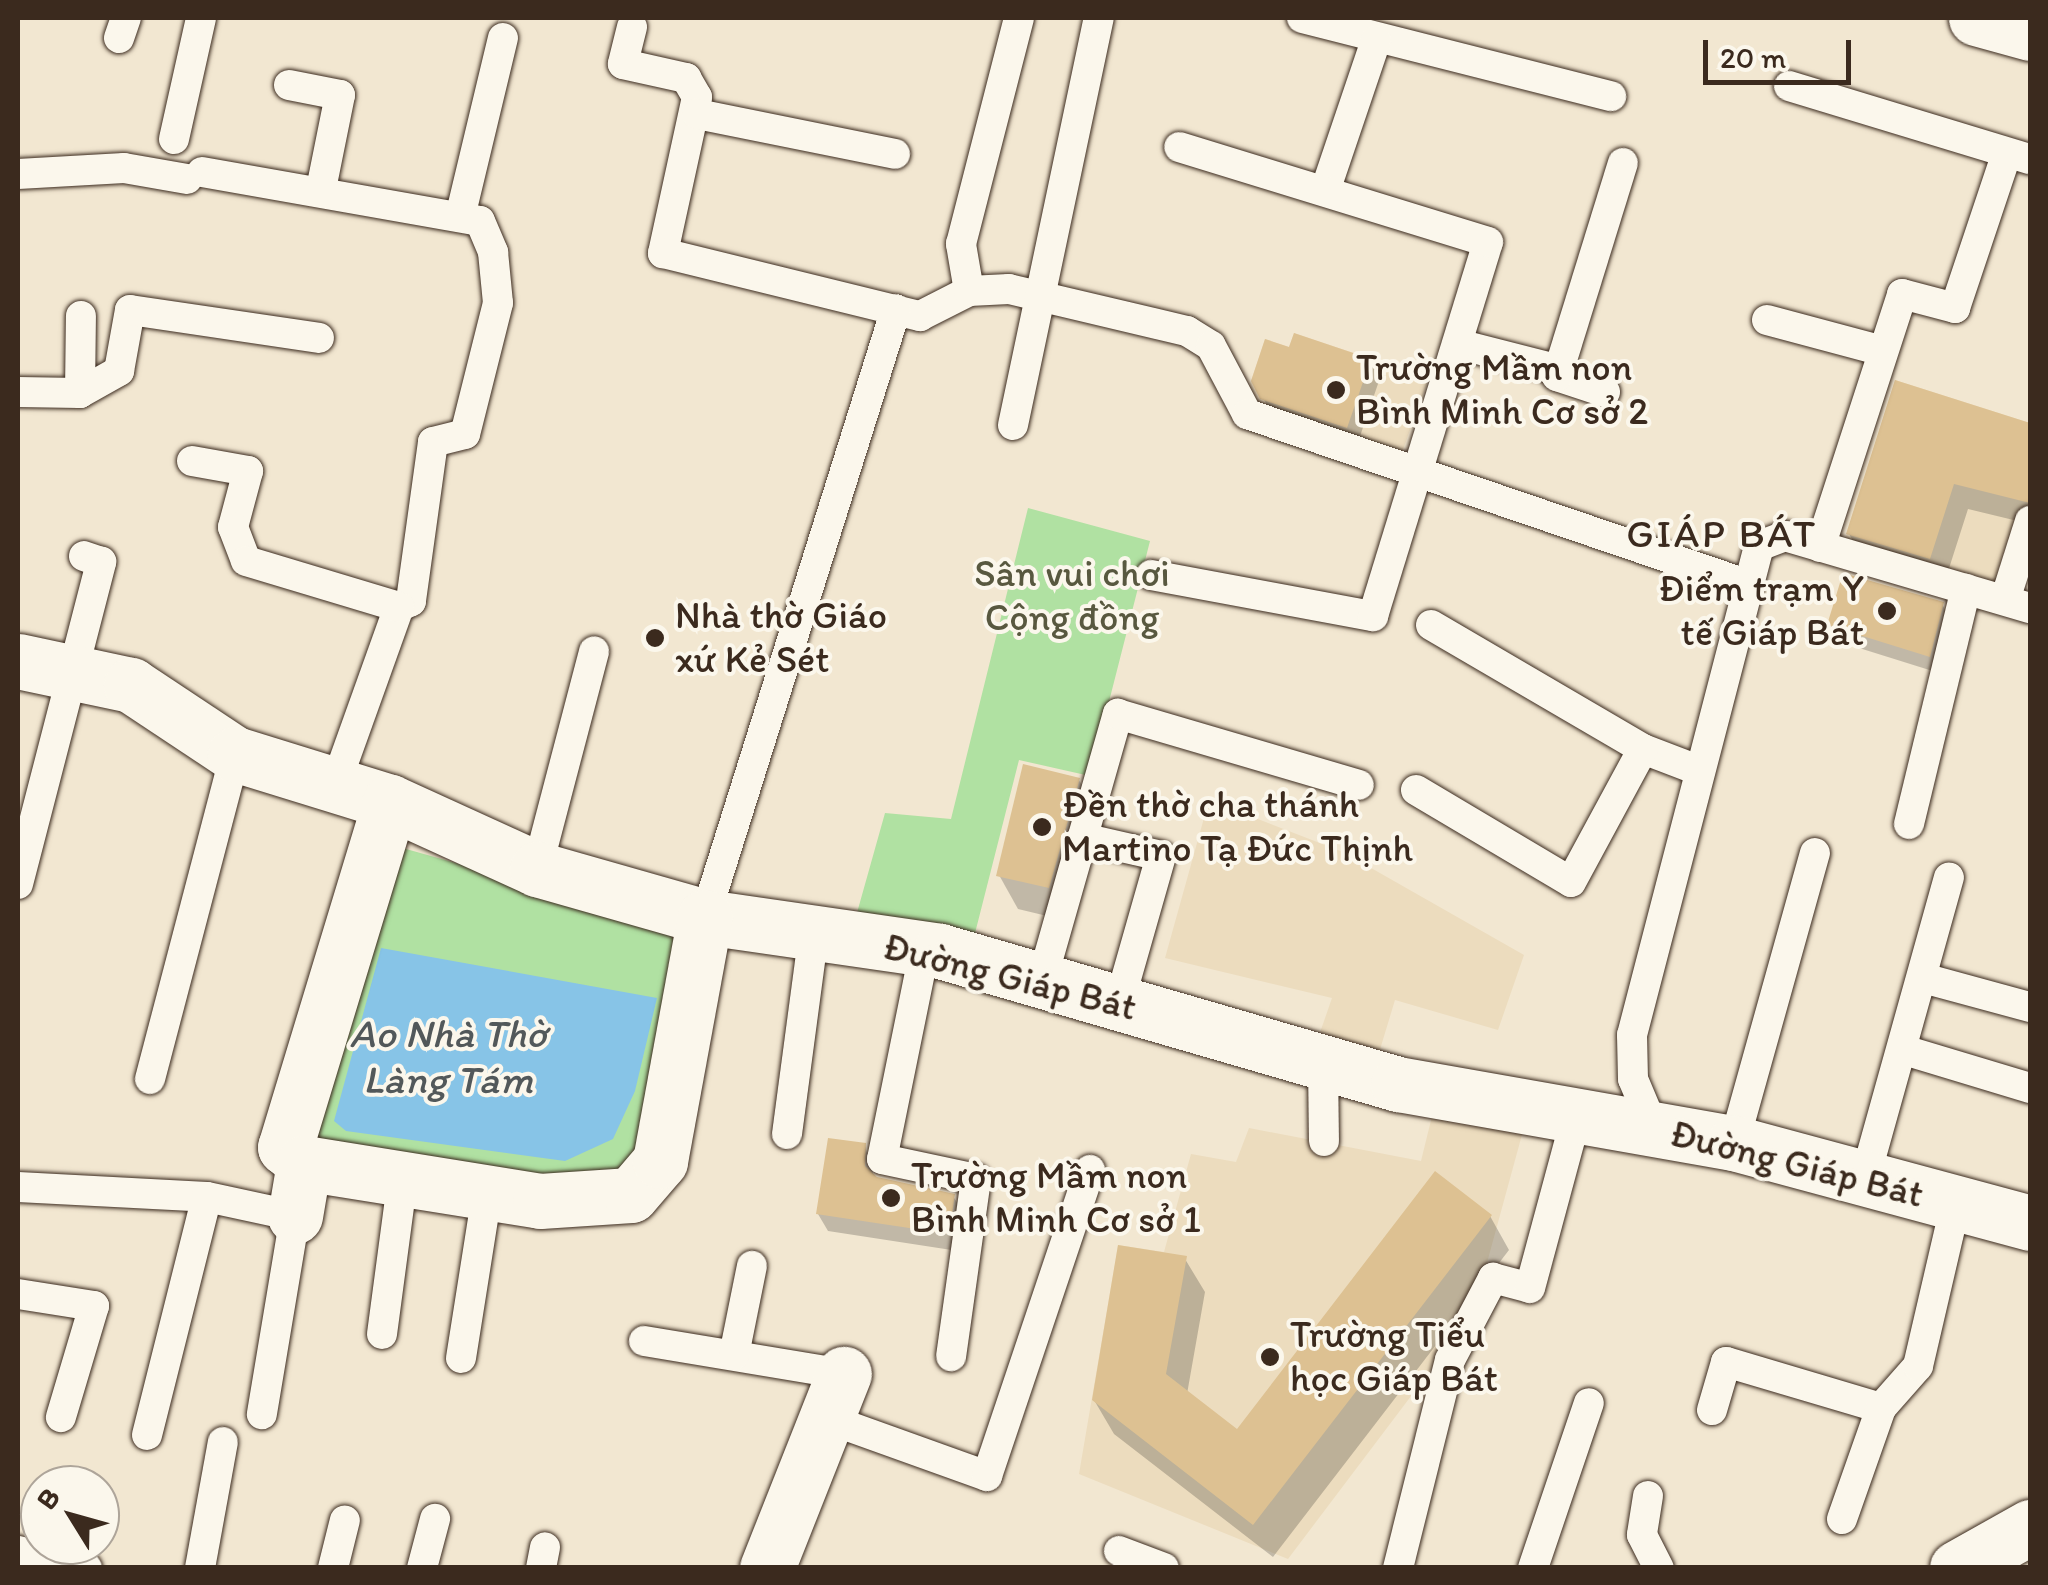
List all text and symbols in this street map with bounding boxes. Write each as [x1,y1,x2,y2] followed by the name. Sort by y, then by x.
[1708,20,1856,82] scale bar
[1720,39,1786,76] text: 20 m
[1356,345,1646,434] place label: Trường Mầm non Bình Minh Cơ sở 2
[1325,379,1347,401] marker: Trường Mầm non Bình Minh Cơ sở 2
[1625,509,1819,557] district label: GIÁP BÁT
[975,551,1169,640] park label: Sân vui chơi Cộng đồng
[1659,566,1864,656] place label: Điểm trạm Y tế Giáp Bát
[675,593,886,682] place label: Nhà thờ Giáo xứ Kẻ Sét
[1874,598,1900,624] marker: Điểm trạm Y tế Giáp Bát
[644,627,666,649] marker: Nhà thờ Giáo xứ Kẻ Sét
[1062,782,1413,872] place label: Đền thờ cha thánh Martino Tạ Đức Thịnh
[1031,816,1053,838] marker: Đền thờ cha thánh Martino Tạ Đức Thịnh
[878,923,1142,1031] street label: Đường Giáp Bát
[349,1009,547,1103] water label: Ao Nhà Thờ Làng Tám
[1665,1110,1929,1218] street label: Đường Giáp Bát
[911,1153,1199,1242] place label: Trường Mầm non Bình Minh Cơ sở 1
[880,1187,902,1209] marker: Trường Mầm non Bình Minh Cơ sở 1
[1290,1312,1499,1402] place label: Trường Tiểu học Giáp Bát
[1259,1346,1281,1368] marker: Trường Tiểu học Giáp Bát
[20,1465,120,1565] north arrow
[29,1481,67,1516] text: B

